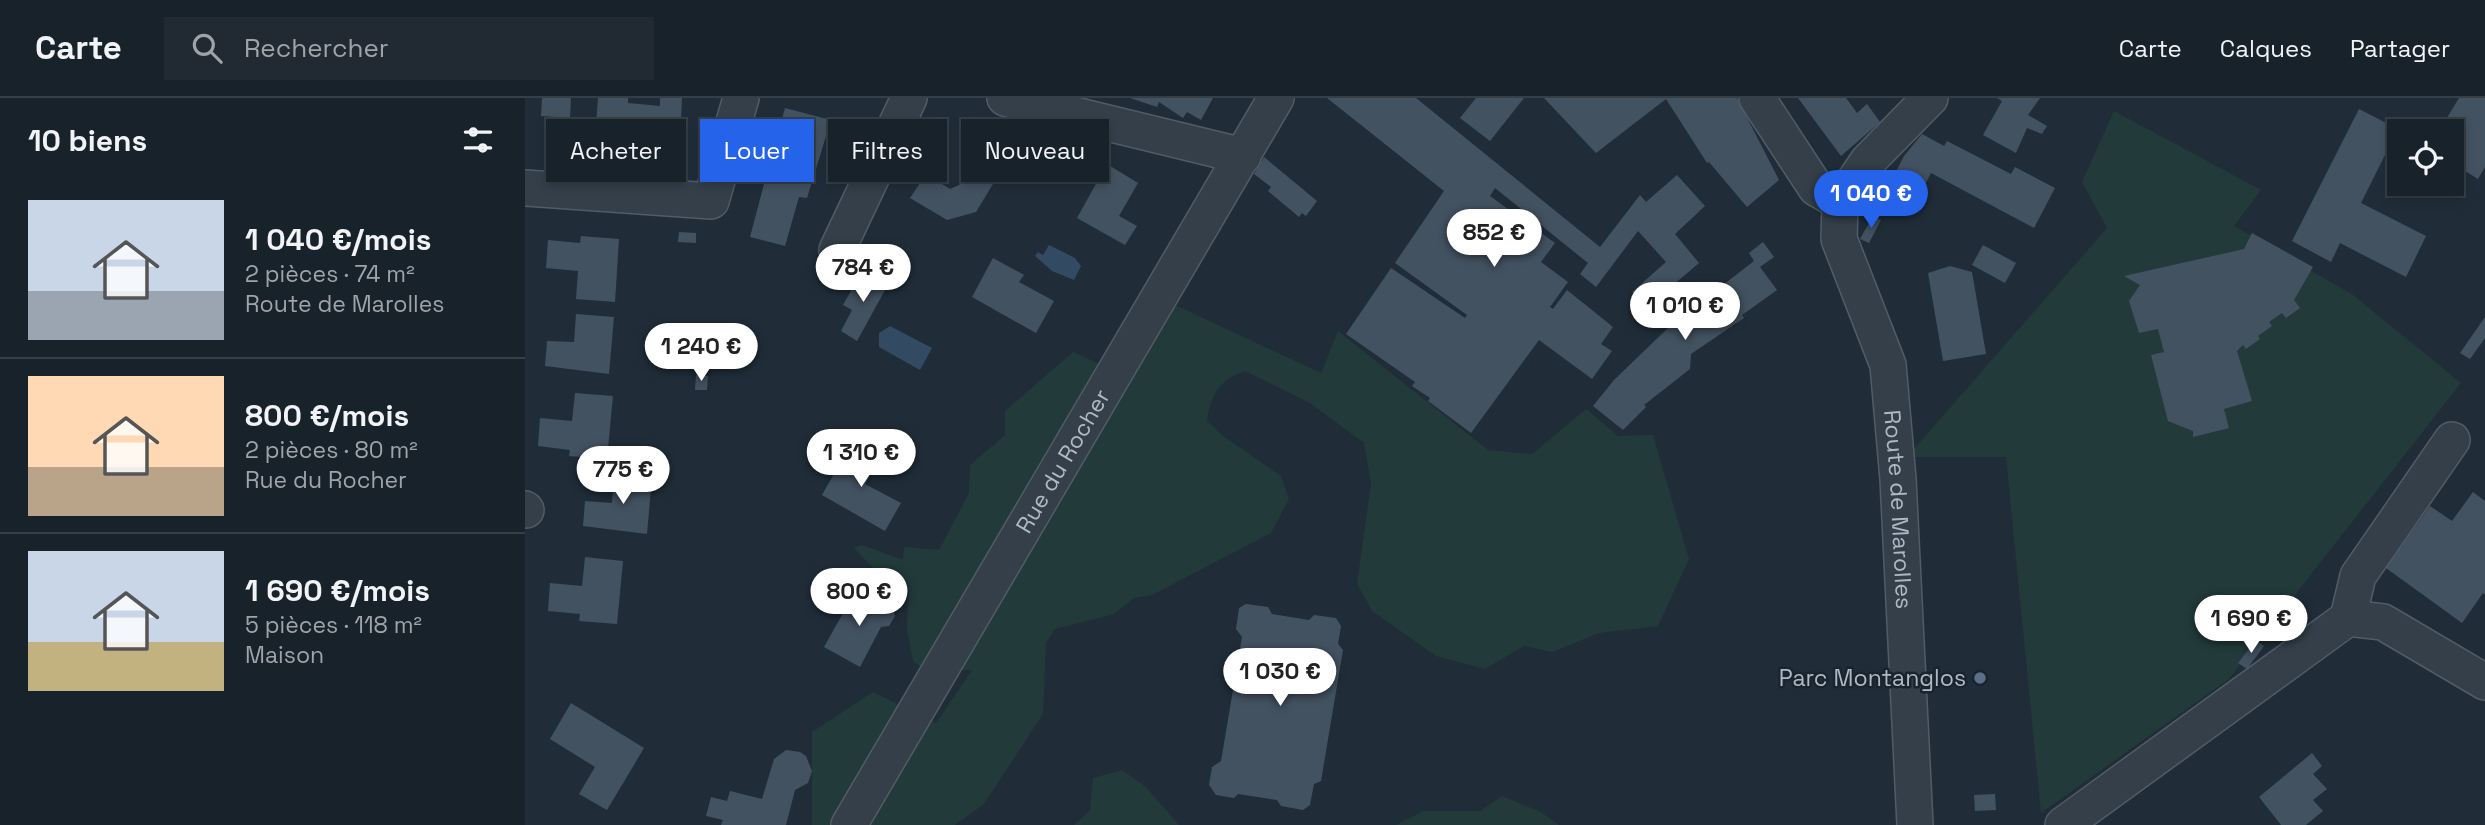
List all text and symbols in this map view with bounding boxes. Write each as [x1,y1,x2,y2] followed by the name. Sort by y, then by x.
[164,17,654,80] search box
[35,27,122,69] text: Carte
[188,29,226,67] icon: search
[244,31,389,65] text: Rechercher
[2119,33,2182,64] text: Carte
[2220,33,2312,64] text: Calques
[2350,33,2450,64] text: Partager
[546,119,686,182] chip: Acheter
[700,119,814,182] chip: Louer
[828,119,947,182] chip: Filtres
[961,119,1109,182] chip: Nouveau
[2387,119,2464,196] map controls
[2387,119,2464,196] button: locate
[28,121,147,160] text: 10 biens
[459,121,497,159] icon: filters
[1806,170,1936,230] pin: 1 040 €
[1830,178,1912,208] text: 1 040 €
[1445,209,1543,269] pin: 852 €
[1463,217,1525,247] text: 852 €
[245,220,431,259] text: 1 040 €/mois
[84,228,168,312] icon: home
[814,244,912,304] pin: 784 €
[832,252,894,282] text: 784 €
[245,259,415,289] text: 2 pièces · 74 m²
[1620,282,1750,342] pin: 1 010 €
[245,289,444,319] text: Route de Marolles
[1646,290,1724,320] text: 1 010 €
[636,324,766,383] pin: 1 240 €
[661,331,741,361] text: 1 240 €
[1009,384,1117,539] street label: Rue du Rocher
[245,396,409,435] text: 800 €/mois
[84,404,168,488] icon: home
[1877,409,1919,610] street label: Route de Marolles
[796,430,926,489] pin: 1 310 €
[245,435,418,465] text: 2 pièces · 80 m²
[823,437,899,467] text: 1 310 €
[574,446,672,506] pin: 775 €
[593,454,653,484] text: 775 €
[245,465,407,495] text: Rue du Rocher
[810,568,908,628] pin: 800 €
[245,571,430,610] text: 1 690 €/mois
[826,576,892,606] text: 800 €
[84,579,168,663] icon: home
[2186,596,2316,655] pin: 1 690 €
[2210,603,2292,633] text: 1 690 €
[245,610,422,640] text: 5 pièces · 118 m²
[245,640,324,670] text: Maison
[1215,648,1345,708] pin: 1 030 €
[1239,656,1321,686] text: 1 030 €
[1779,663,1966,693] place label: Parc Montanglos
[1972,670,1988,686] marker: Parc Montanglos

